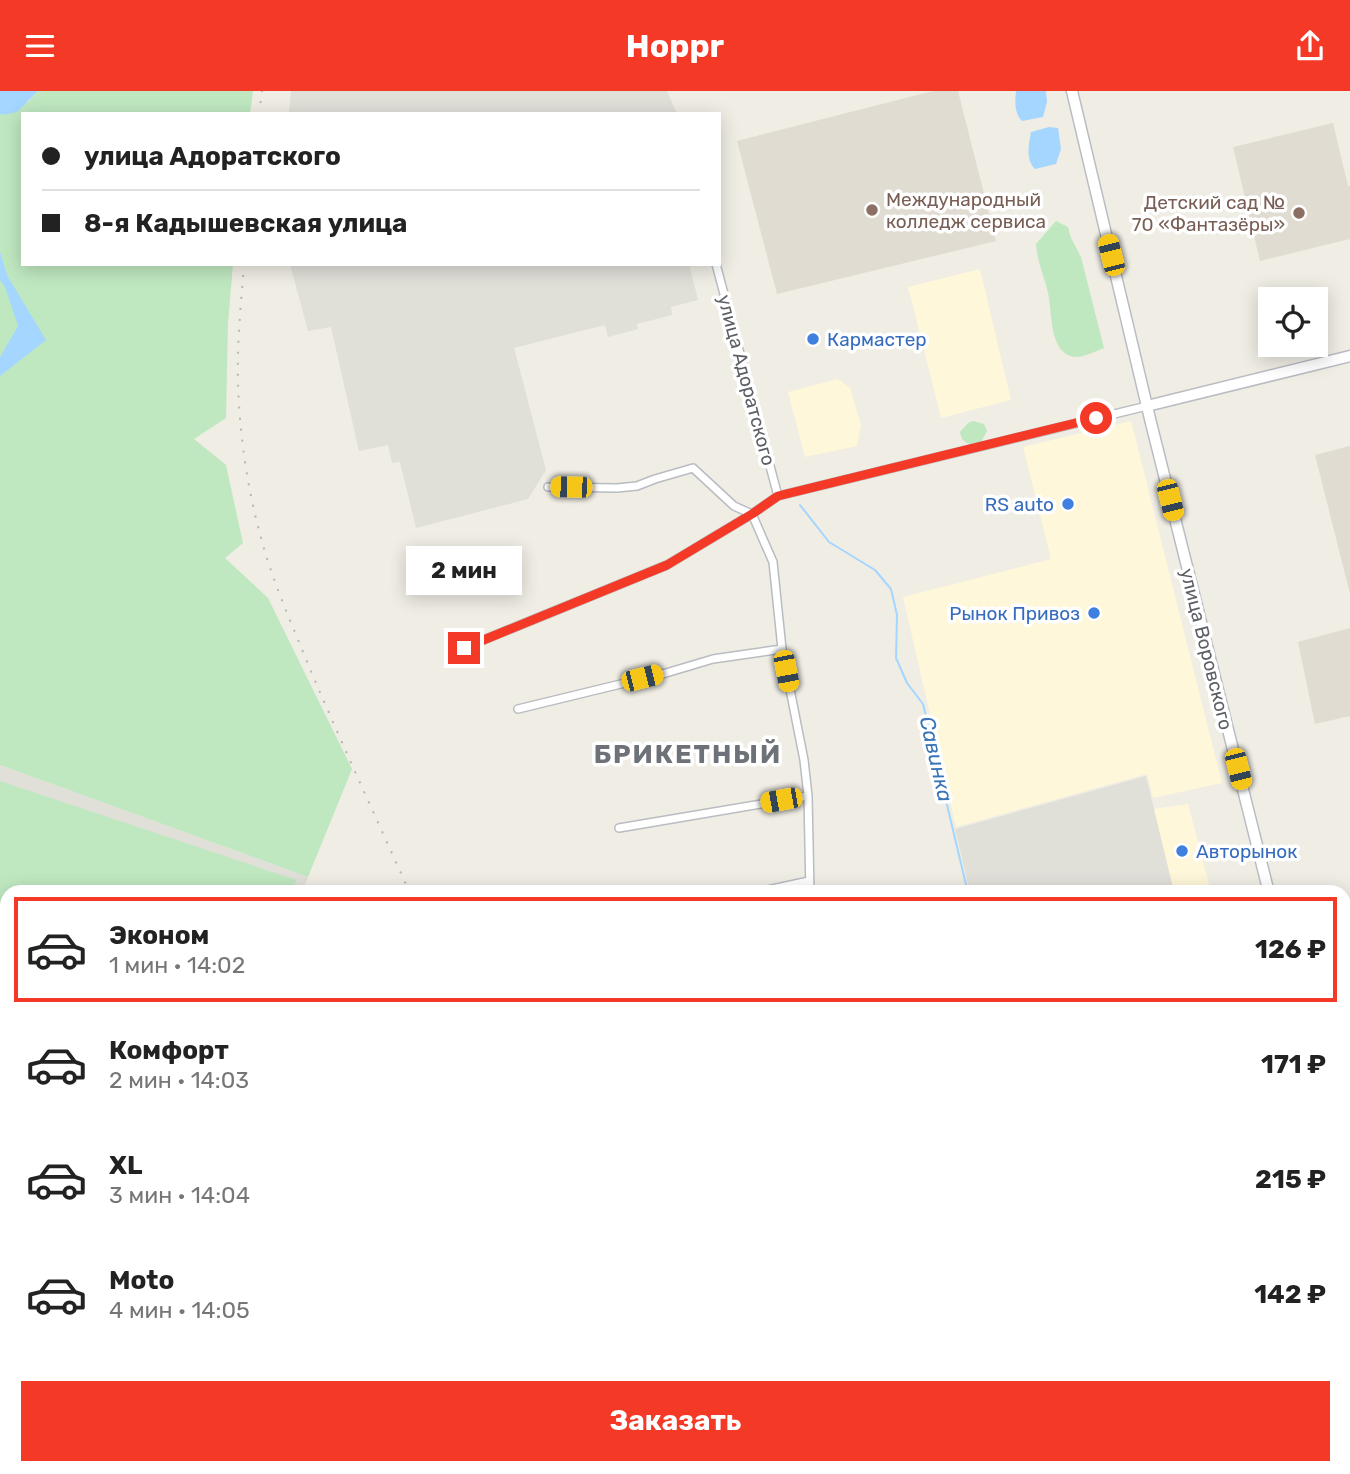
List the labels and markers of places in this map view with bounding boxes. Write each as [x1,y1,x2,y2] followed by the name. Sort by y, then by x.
[886,188,1046,233] place label: Международный колледж сервиса
[1132,191,1285,236] place label: Детский сад № 70 «Фантазёры»
[864,202,880,218] marker: Международный колледж сервиса
[1291,205,1307,221] marker: Детский сад № 70 «Фантазёры»
[827,328,927,351] place label: Кармастер
[805,331,821,347] marker: Кармастер
[985,493,1054,516] place label: RS auto
[1060,496,1076,512] marker: RS auto
[949,602,1080,625] place label: Рынок Привоз
[1086,605,1102,621] marker: Рынок Привоз
[1196,840,1297,863] place label: Авторынок
[1174,843,1190,859] marker: Авторынок

